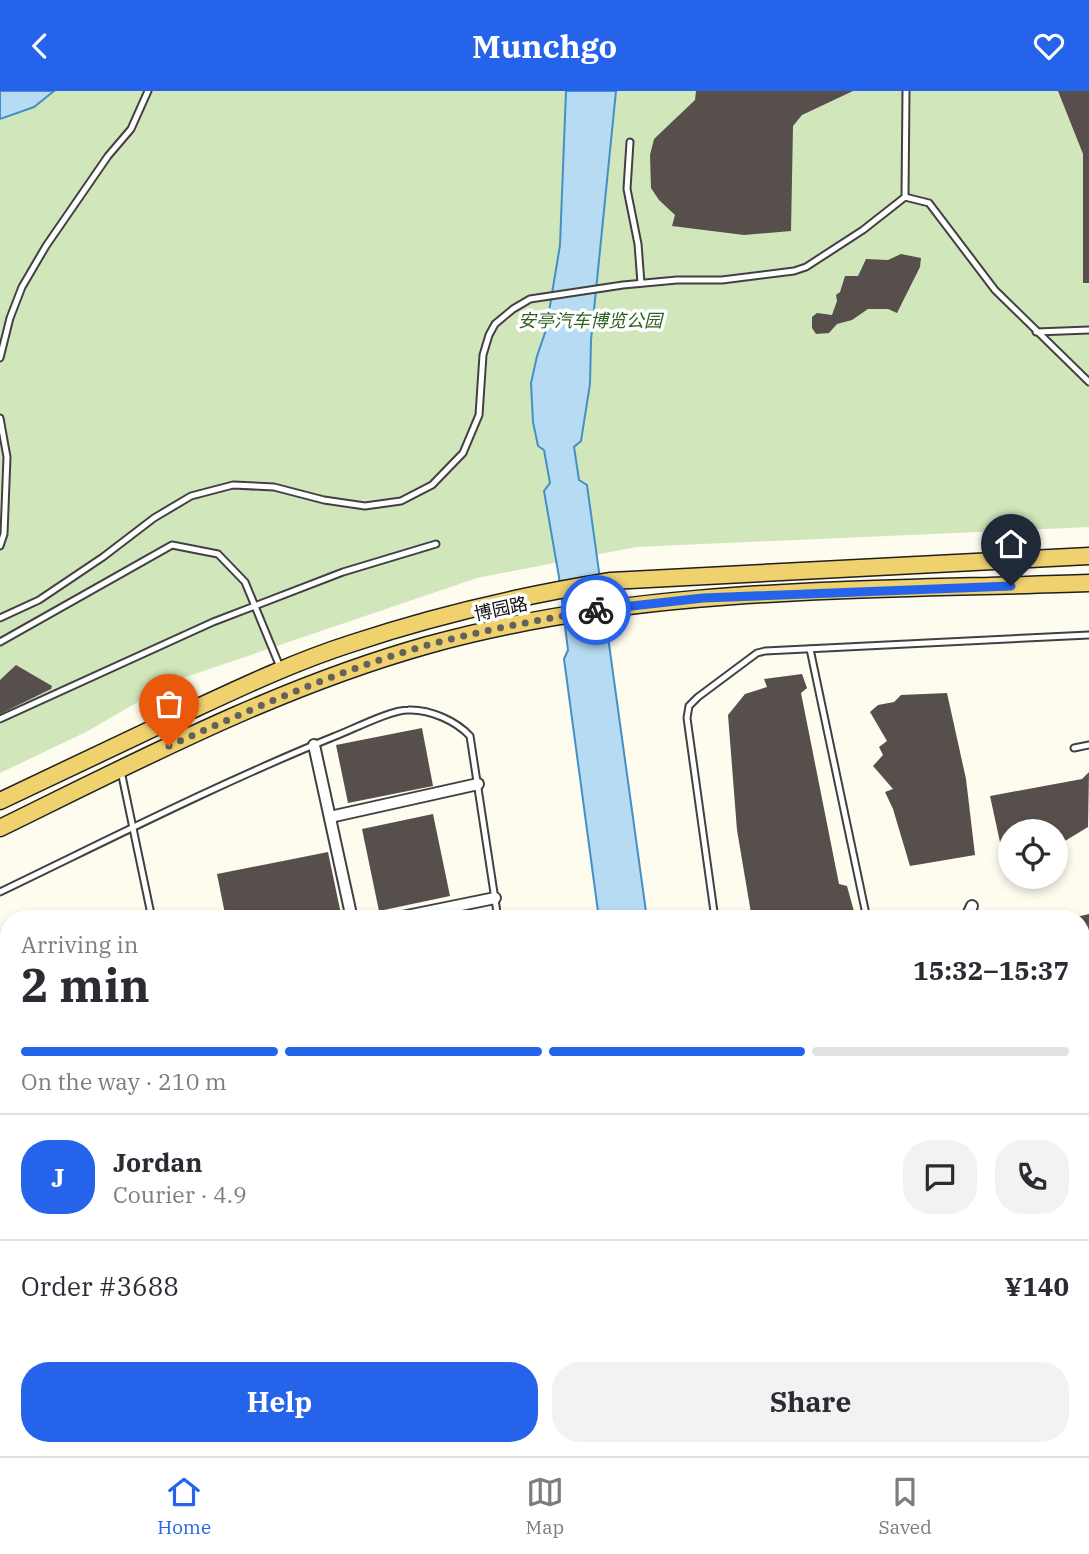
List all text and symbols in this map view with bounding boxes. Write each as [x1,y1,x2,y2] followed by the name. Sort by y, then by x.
[472,25,617,67] text: Munchgo
[21,27,59,65] icon: back
[1030,27,1068,65] icon: heart
[518,309,665,332] park label: 安亭汽车博览公园
[981,514,1041,586] pin
[992,525,1030,563] icon: home
[561,575,631,645] courier
[577,591,615,629] icon: bike
[472,592,530,625] street label: 博园路
[139,674,199,746] pin
[150,685,188,723] icon: bag
[998,819,1068,889] map controls
[998,819,1068,889] button: locate
[21,929,138,959] text: Arriving in
[913,953,1069,987] text: 15:32–15:37
[21,955,150,1015] text: 2 min
[21,1066,227,1096] text: On the way · 210 m
[903,1140,977,1214] button: chat
[995,1140,1069,1214] button: phone
[113,1145,203,1179] text: Jordan
[51,1160,65,1194] text: J
[113,1179,247,1209] text: Courier · 4.9
[21,1269,179,1303] text: Order #3688
[1004,1269,1069,1303] text: ¥140
[21,1362,538,1442] button: Help
[552,1362,1069,1442] button: Share
[157,1473,211,1539] tab: Home
[526,1473,564,1539] tab: Map
[879,1473,932,1539] tab: Saved

